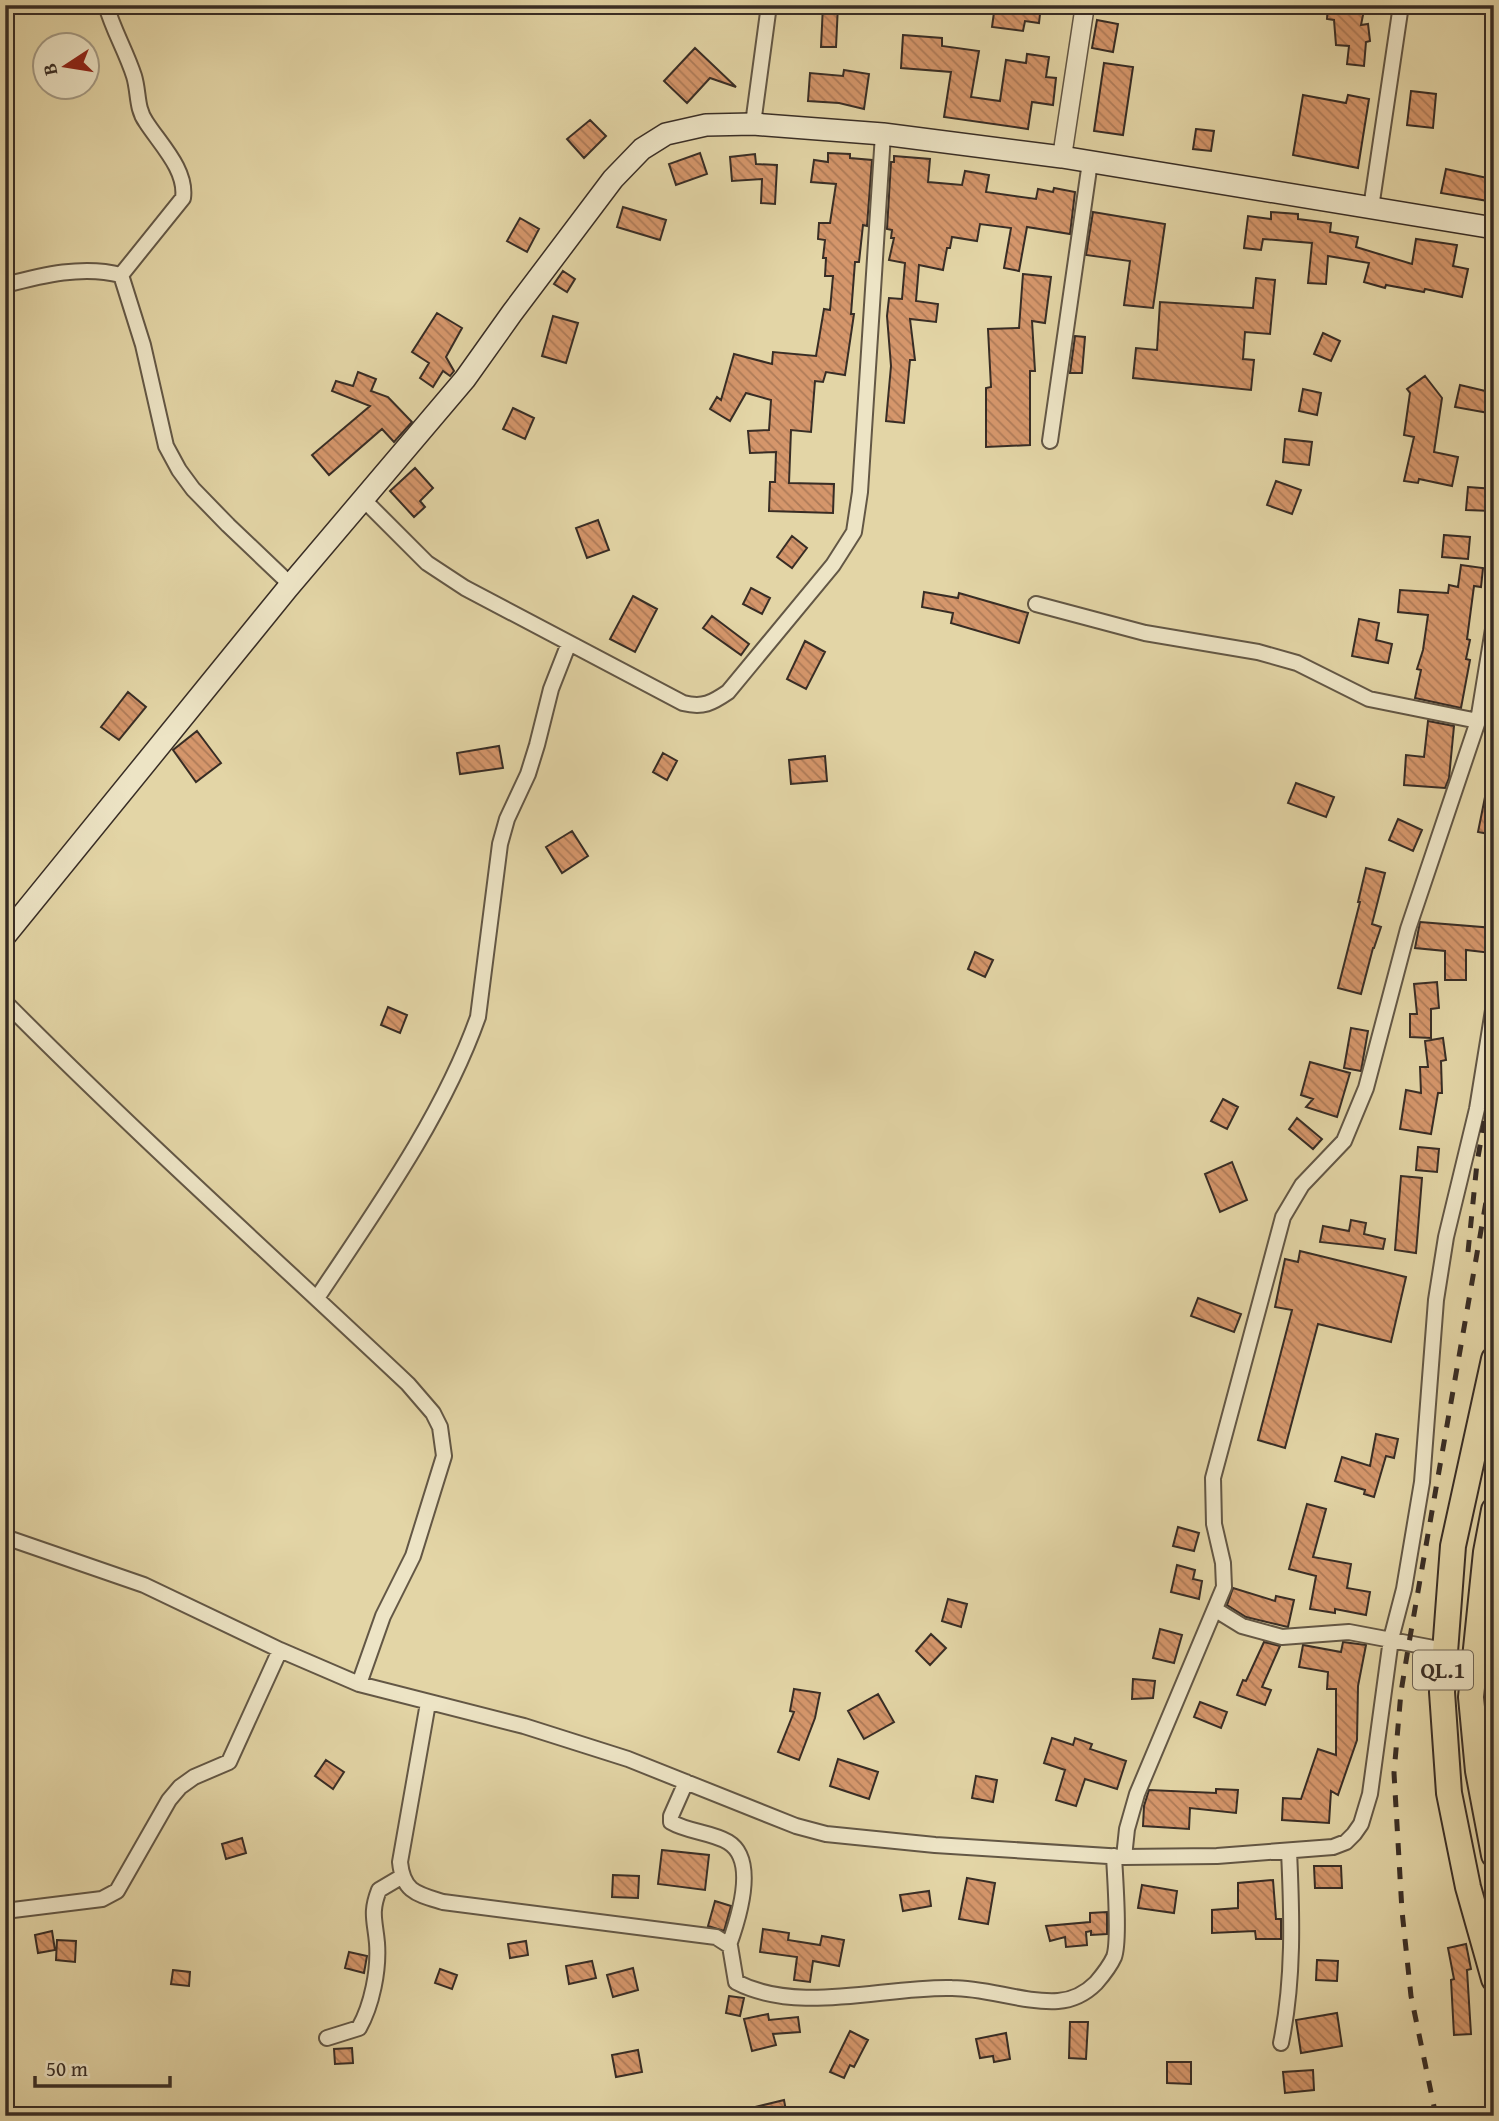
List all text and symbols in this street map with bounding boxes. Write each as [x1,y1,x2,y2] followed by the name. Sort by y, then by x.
[32,32,102,102] north arrow
[34,61,64,78] text: B
[1413,1651,1473,1690] road number: QL.1
[35,2044,170,2088] scale bar
[46,2053,88,2084] text: 50 m

